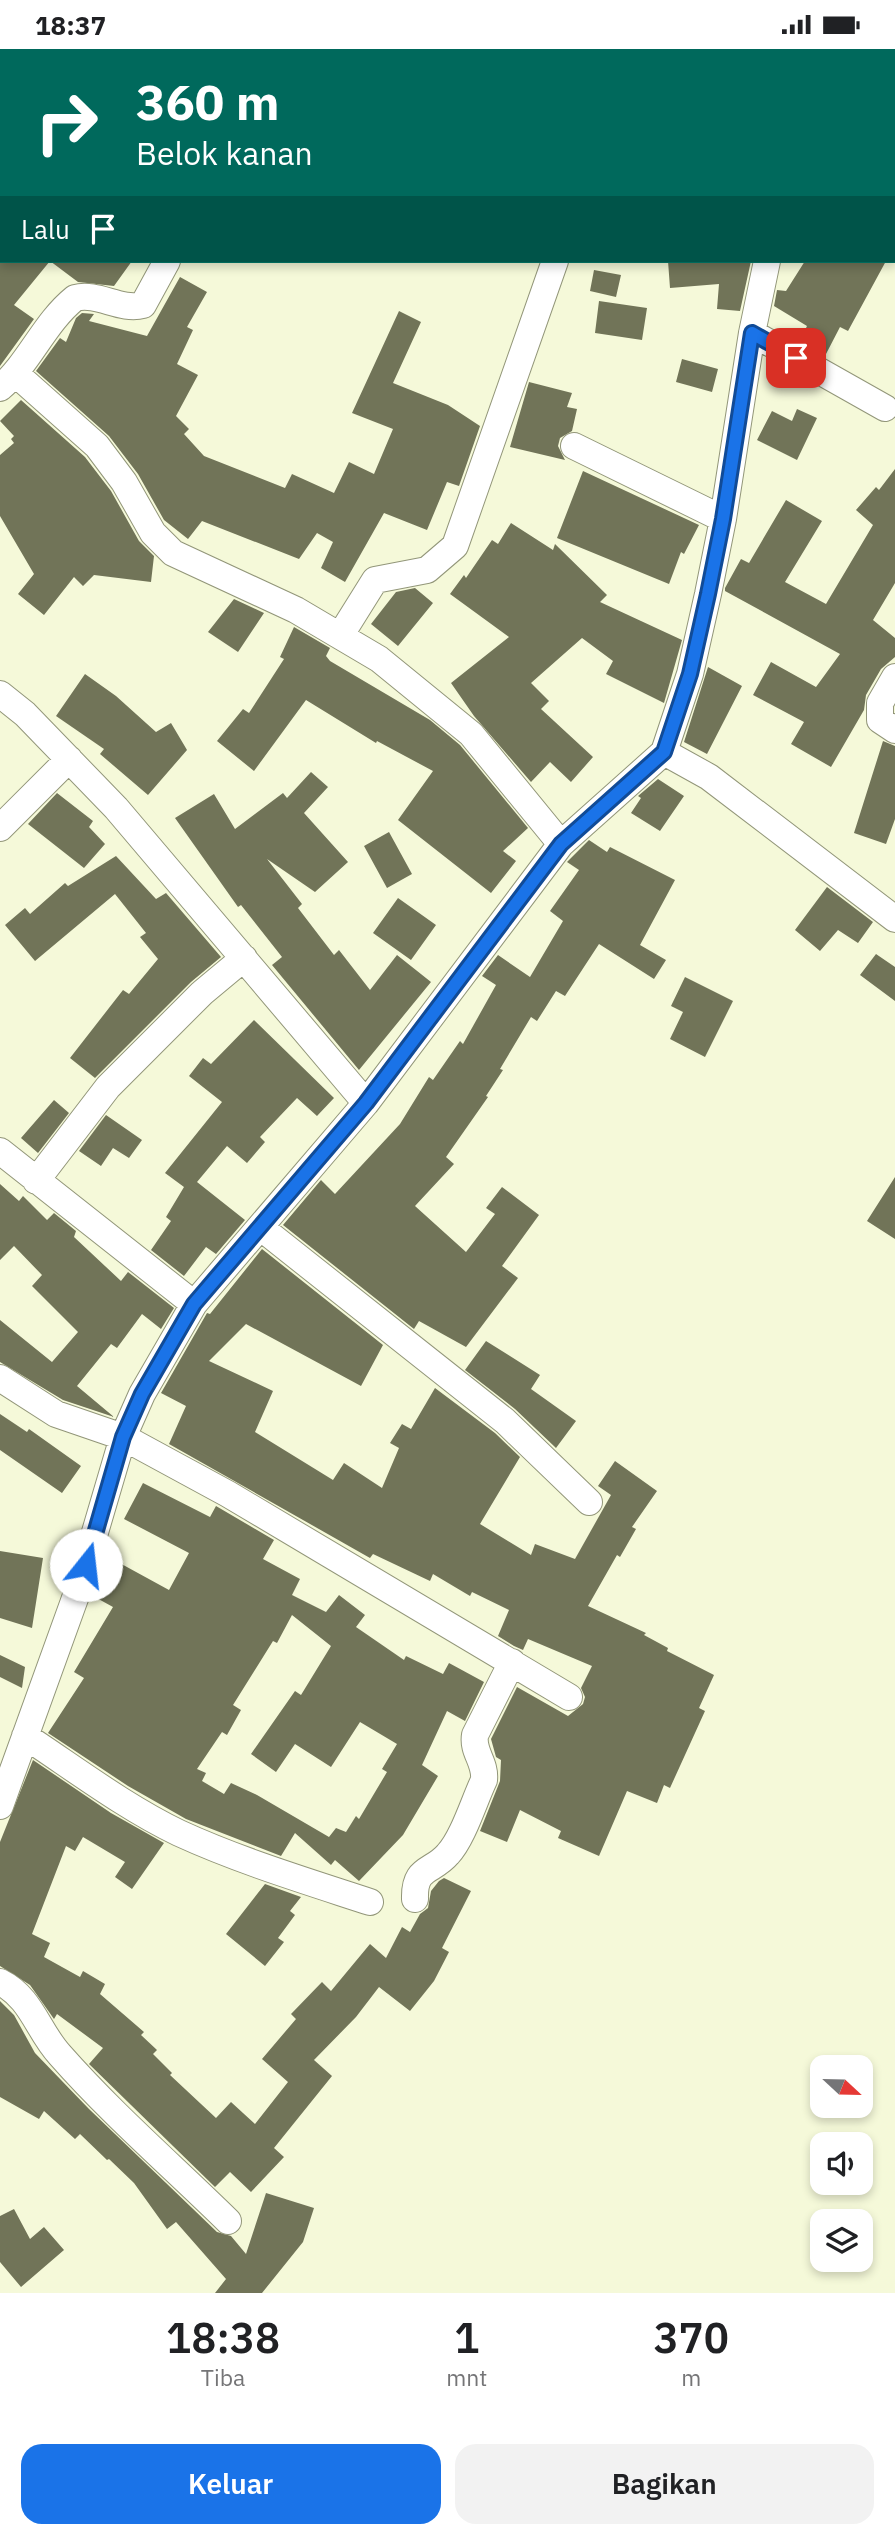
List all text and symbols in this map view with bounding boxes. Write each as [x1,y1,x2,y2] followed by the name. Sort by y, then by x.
[35,8,106,42] text: 18:37
[136,70,280,133] text: 360 m
[21,77,112,168] icon: right
[136,132,313,174] text: Belok kanan
[84,210,122,248] icon: arrive
[21,212,70,246] text: Lalu
[766,328,826,388] pin
[777,339,815,377] icon: arrive
[49,1528,123,1602] position arrow
[810,2055,873,2117] north arrow
[810,2055,873,2272] map controls
[810,2132,873,2195] button: sound
[810,2209,873,2272] button: layers
[166,2310,280,2365] text: 18:38
[454,2310,479,2365] text: 1
[653,2310,729,2365] text: 370
[201,2362,245,2392] text: Tiba
[446,2362,487,2392] text: mnt
[681,2362,701,2392] text: m
[21,2444,441,2524] button: Keluar
[455,2444,874,2524] button: Bagikan

